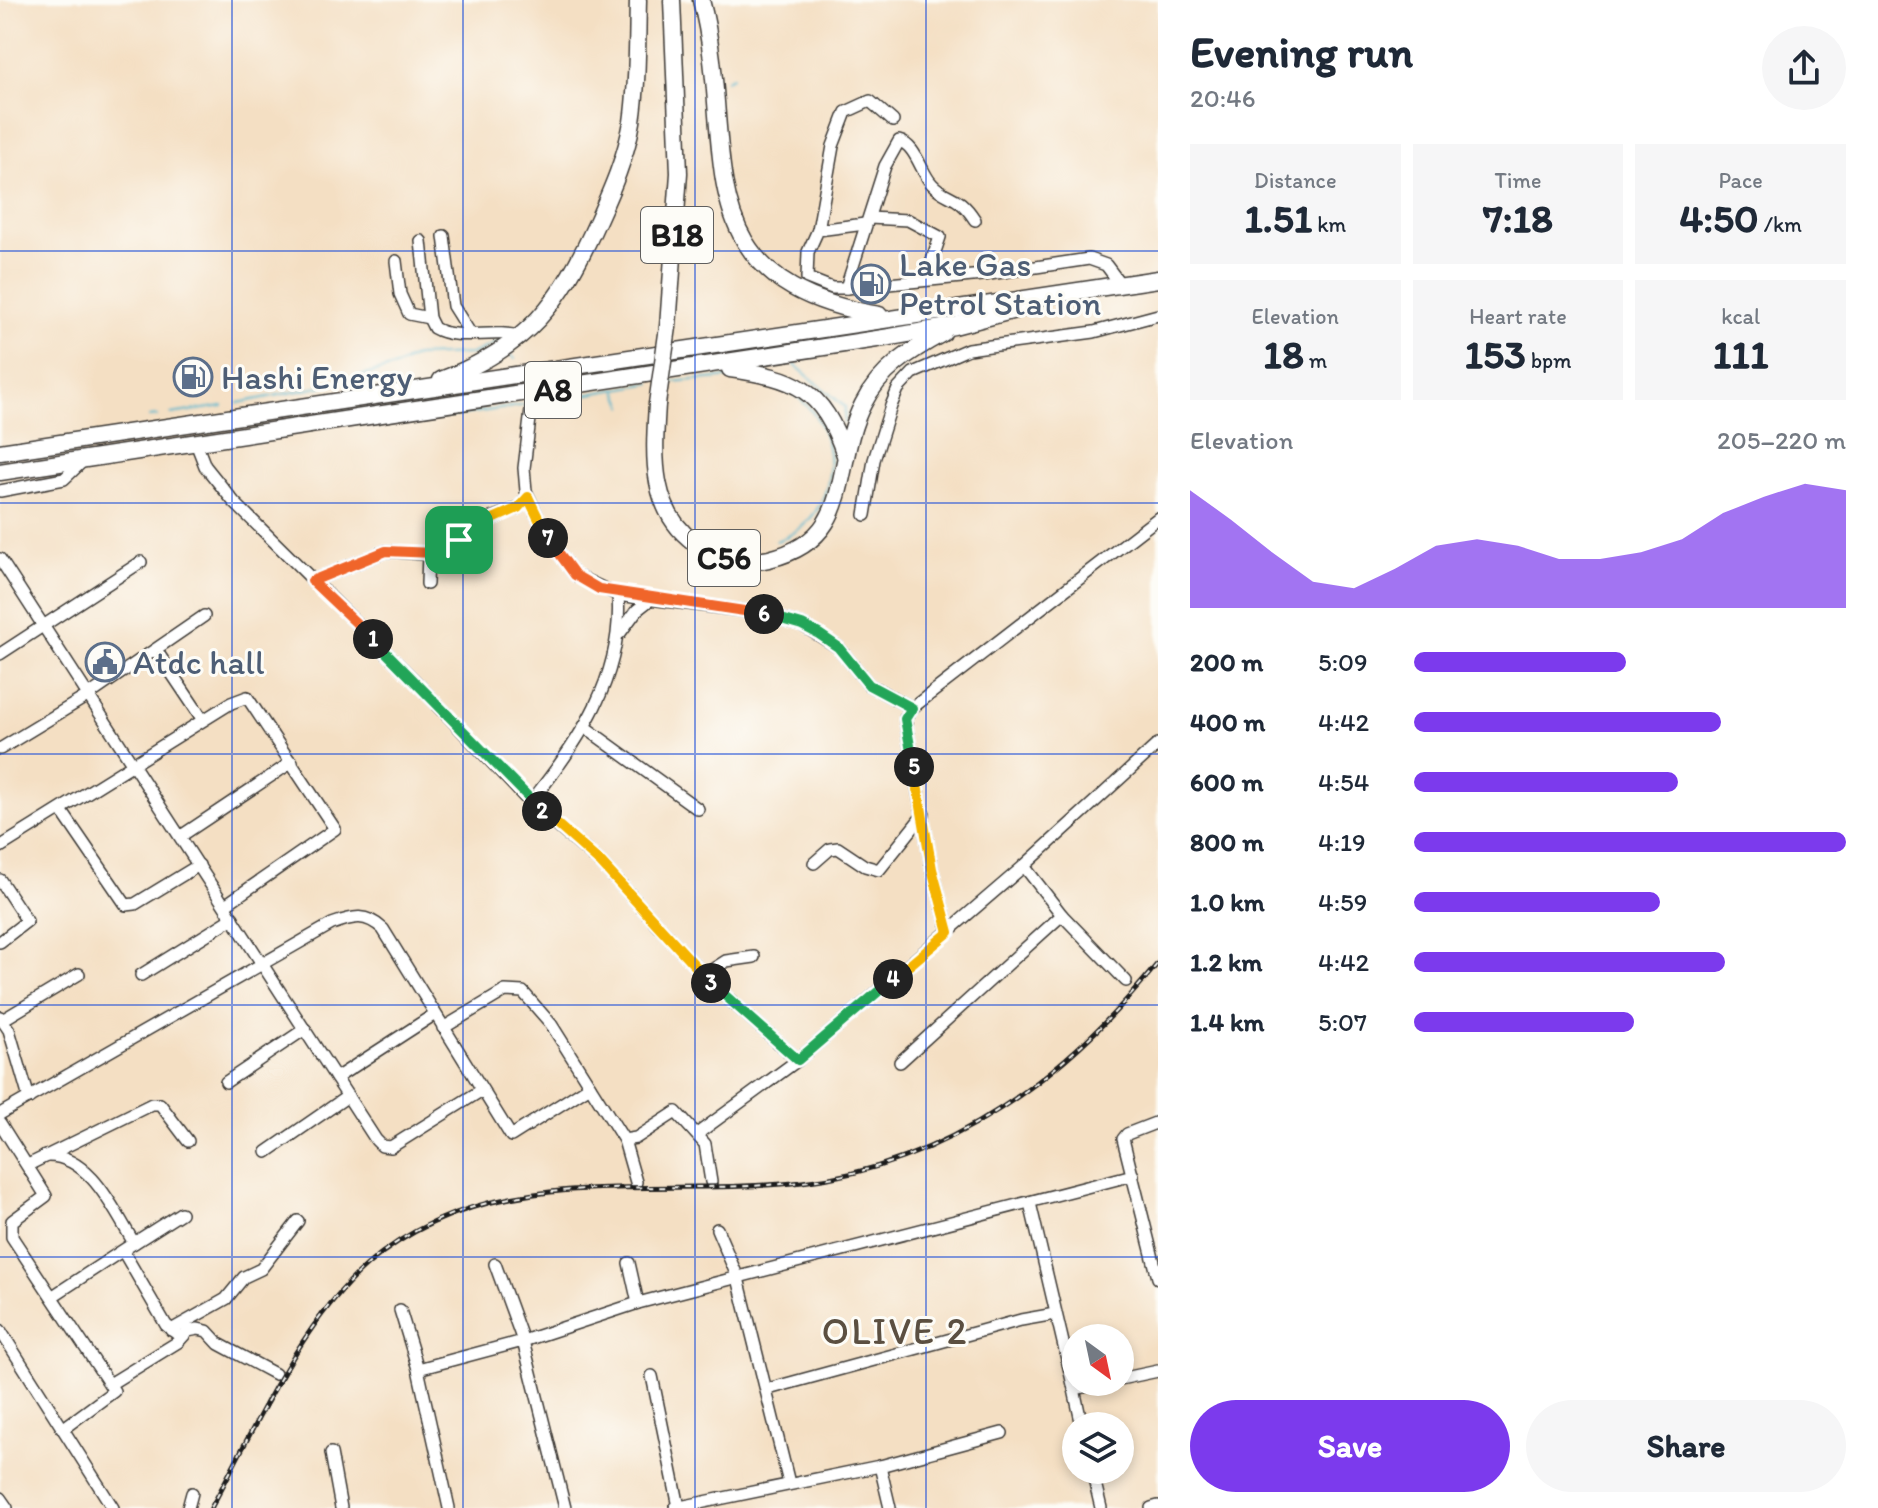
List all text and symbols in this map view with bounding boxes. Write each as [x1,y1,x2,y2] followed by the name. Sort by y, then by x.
[1190,25,1413,78] text: Evening run
[1762,26,1846,110] button: share
[1190,82,1255,114] text: 20:46
[1254,167,1337,194] text: Distance
[1495,167,1541,194] text: Time
[1719,167,1763,194] text: Pace
[1244,194,1312,242] text: 1.51
[1483,194,1553,242] text: 7:18
[1679,194,1759,242] text: 4:50
[641,207,713,263] road number: B18
[1312,211,1346,238] text: km
[1759,211,1802,238] text: /km
[899,244,1101,324] place label: Lake Gas Petrol Station
[850,263,892,305] fuel station icon: Lake Gas Petrol Station
[1252,303,1339,330] text: Elevation
[1469,303,1567,330] text: Heart rate
[1721,303,1760,330] text: kcal
[1263,330,1304,378] text: 18
[1464,330,1526,378] text: 153
[1713,330,1769,378] text: 111
[1304,347,1327,374] text: m
[1526,347,1572,374] text: bpm
[172,356,214,398] fuel station icon: Hashi Energy
[221,357,412,398] place label: Hashi Energy
[525,362,581,418] road number: A8
[1190,424,1293,456] text: Elevation
[1717,424,1846,456] text: 205–220 m
[425,506,493,574] pin
[437,518,481,562] icon: arrive
[528,518,568,558] pin: 7
[543,524,553,551] text: 7
[688,530,760,586] road number: C56
[744,594,784,634] pin: 6
[758,600,770,627] text: 6
[353,619,393,659] pin: 1
[368,625,378,652] text: 1
[84,641,126,683] public building icon: Atdc hall
[133,642,265,683] place label: Atdc hall
[1190,646,1263,678] text: 200 m
[1318,646,1368,678] text: 5:09
[1190,706,1265,738] text: 400 m
[1318,706,1369,738] text: 4:42
[894,747,934,787] pin: 5
[908,753,920,780] text: 5
[1190,766,1264,798] text: 600 m
[1318,766,1369,798] text: 4:54
[522,791,562,831] pin: 2
[536,797,548,824] text: 2
[1190,826,1264,858] text: 800 m
[1318,826,1366,858] text: 4:19
[1190,886,1265,918] text: 1.0 km
[1318,886,1367,918] text: 4:59
[1190,946,1262,978] text: 1.2 km
[1318,946,1369,978] text: 4:42
[873,959,913,999] pin: 4
[691,963,731,1003] pin: 3
[886,965,900,992] text: 4
[705,969,717,996] text: 3
[1190,1006,1264,1038] text: 1.4 km
[1318,1006,1367,1038] text: 5:07
[822,1308,968,1354] district label: OLIVE 2
[1062,1324,1134,1396] north arrow
[1062,1324,1134,1484] map controls
[1190,1400,1510,1492] button: Save
[1526,1400,1846,1492] button: Share
[1062,1412,1134,1484] button: layers

